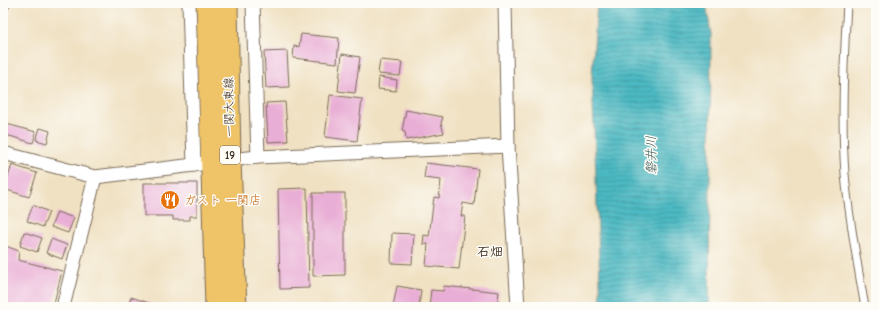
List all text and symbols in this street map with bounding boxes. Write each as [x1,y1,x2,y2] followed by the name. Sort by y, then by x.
[221,77,237,137] street label: 一関大東線
[643,135,659,175] water label: 磐井川
[220,146,240,164] road number: 19
[159,189,181,211] restaurant icon: ガスト 一関店
[184,193,261,207] place label: ガスト 一関店
[477,244,503,259] district label: 石畑

